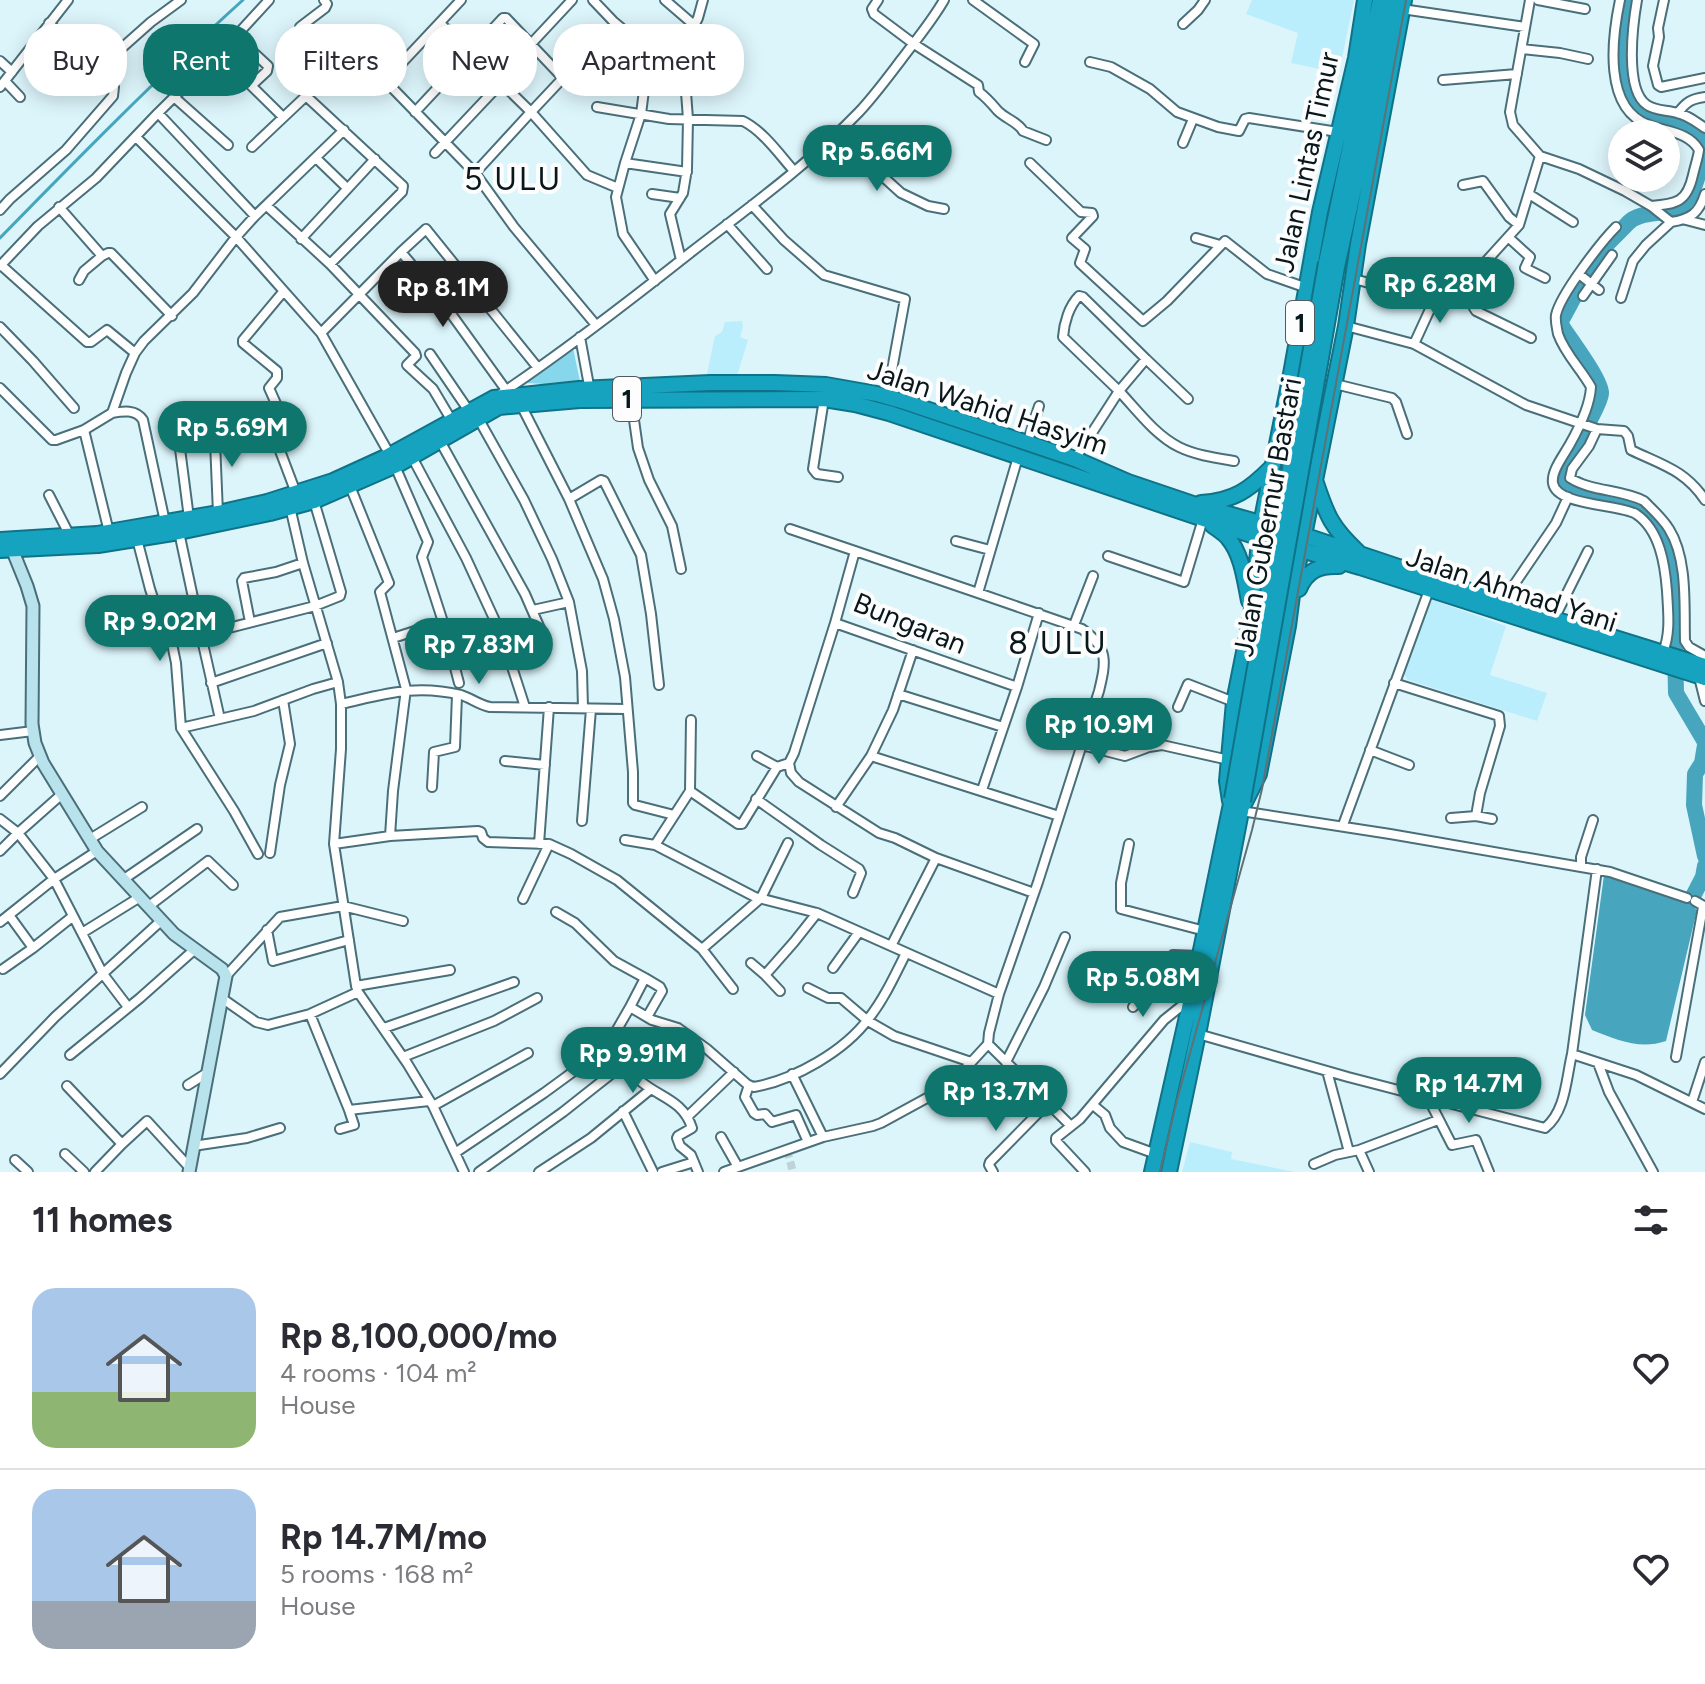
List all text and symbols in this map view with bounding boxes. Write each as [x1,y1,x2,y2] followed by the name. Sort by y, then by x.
[24,24,127,96] chip: Buy
[143,24,259,96] chip: Rent
[275,24,407,96] chip: Filters
[423,24,537,96] chip: New
[553,24,744,96] chip: Apartment
[1266,48,1346,275] street label: Jalan Lintas Timur
[1608,120,1680,192] map controls
[1608,120,1680,192] button: layers
[794,125,960,193] pin: Rp 5.66M
[821,135,933,167] text: Rp 5.66M
[464,160,562,198] district label: 5 ULU
[1357,257,1523,325] pin: Rp 6.28M
[369,261,517,329] pin: Rp 8.1M
[1383,267,1497,299] text: Rp 6.28M
[396,271,490,303] text: Rp 8.1M
[1286,301,1314,345] road number: 1
[864,352,1112,462] street label: Jalan Wahid Hasyim
[1226,375,1308,659] street label: Jalan Gubernur Bastari
[613,377,641,421] road number: 1
[149,401,315,469] pin: Rp 5.69M
[176,411,288,443] text: Rp 5.69M
[1402,539,1622,639] street label: Jalan Ahmad Yani
[849,585,971,661] street label: Bungaran
[77,595,243,663] pin: Rp 9.02M
[103,605,217,637] text: Rp 9.02M
[396,618,562,686] pin: Rp 7.83M
[1008,624,1108,662] district label: 8 ULU
[423,628,535,660] text: Rp 7.83M
[1016,698,1182,766] pin: Rp 10.9M
[1044,708,1154,740] text: Rp 10.9M
[1060,951,1226,1019] pin: Rp 5.08M
[1085,961,1201,993] text: Rp 5.08M
[550,1027,716,1095] pin: Rp 9.91M
[579,1037,687,1069] text: Rp 9.91M
[1386,1057,1552,1125] pin: Rp 14.7M
[913,1065,1079,1133] pin: Rp 13.7M
[1414,1067,1524,1099] text: Rp 14.7M
[942,1075,1050,1107] text: Rp 13.7M
[1629,1198,1673,1242] icon: filters
[32,1200,172,1241] text: 11 homes
[280,1316,557,1357] text: Rp 8,100,000/mo
[96,1320,192,1416] icon: home
[1629,1346,1673,1390] icon: heart
[280,1357,477,1389] text: 4 rooms · 104 m²
[280,1389,355,1421] text: House
[280,1517,487,1558] text: Rp 14.7M/mo
[96,1521,192,1617] icon: home
[1629,1547,1673,1591] icon: heart
[280,1558,473,1590] text: 5 rooms · 168 m²
[280,1590,355,1622] text: House

